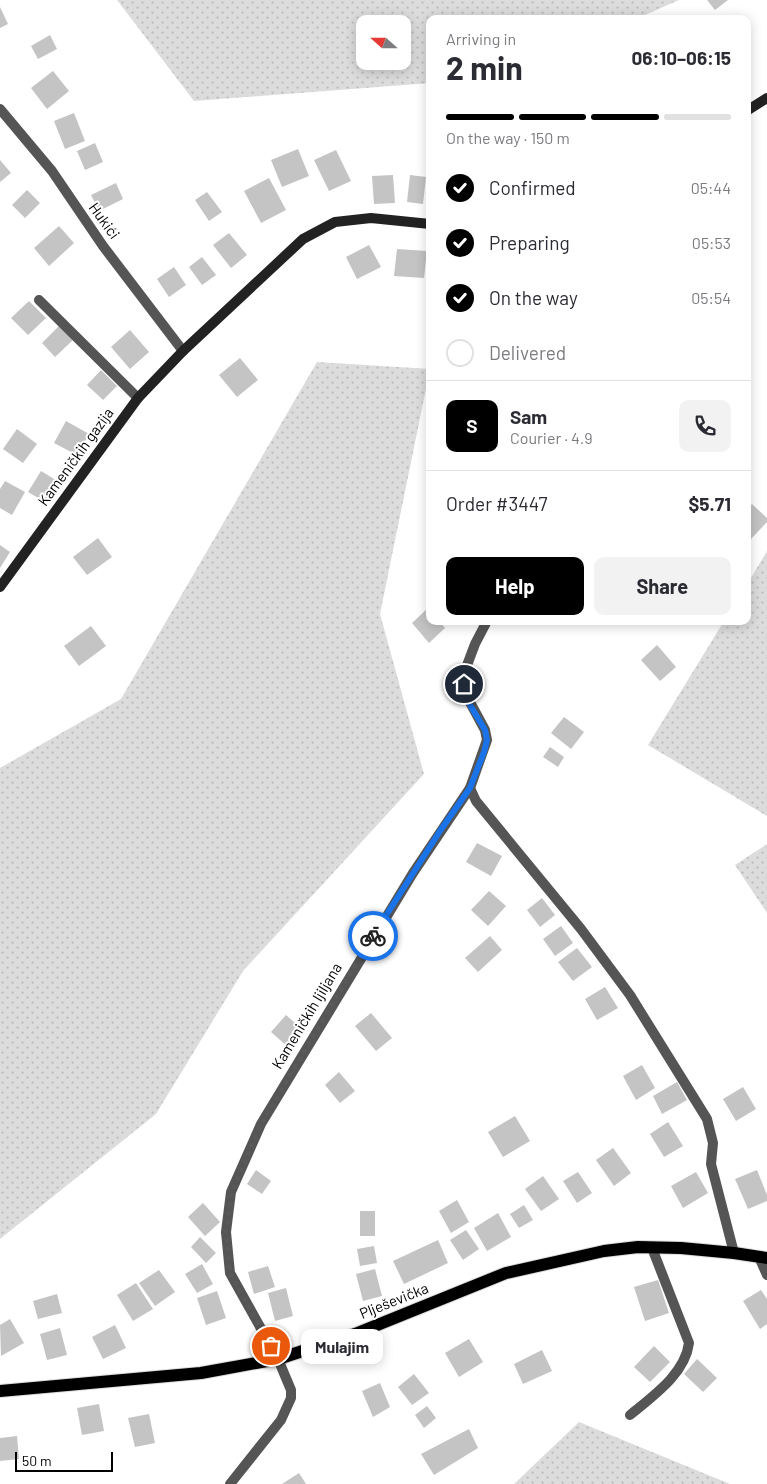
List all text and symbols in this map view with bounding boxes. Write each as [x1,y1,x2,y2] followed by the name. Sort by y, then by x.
[356,15,411,70] north arrow
[356,15,411,70] map controls
[446,29,516,48] text: Arriving in
[632,46,731,69] text: 06:10–06:15
[446,48,523,86] text: 2 min
[446,128,570,147] text: On the way · 150 m
[446,174,474,202] icon: check
[489,176,576,199] text: Confirmed
[691,178,731,197] text: 05:44
[86,199,124,242] street label: Hukići
[446,229,474,257] icon: check
[489,231,570,254] text: Preparing
[692,233,731,252] text: 05:53
[446,284,474,312] icon: check
[489,286,578,309] text: On the way
[691,288,731,307] text: 05:54
[489,341,566,364] text: Delivered
[679,400,731,452] button: phone
[34,404,117,509] street label: Kameničkih gazija
[510,405,547,428] text: Sam
[466,414,478,437] text: S
[510,428,593,447] text: Courier · 4.9
[446,492,548,515] text: Order #3447
[688,492,731,515] text: $5.71
[446,557,584,615] button: Help
[594,557,731,615] button: Share
[443,663,485,705] pin
[450,670,478,698] icon: home
[348,911,398,961] courier
[359,922,387,950] icon: bike
[267,959,345,1072] street label: Kameničkih ljiljana
[357,1278,431,1322] street label: Plješevička
[250,1325,292,1367] pin
[301,1328,384,1364] callout: Mulajim
[257,1332,285,1360] icon: bag
[315,1337,369,1356] text: Mulajim
[15,1449,112,1472] scale bar
[22,1452,51,1469] text: 50 m

